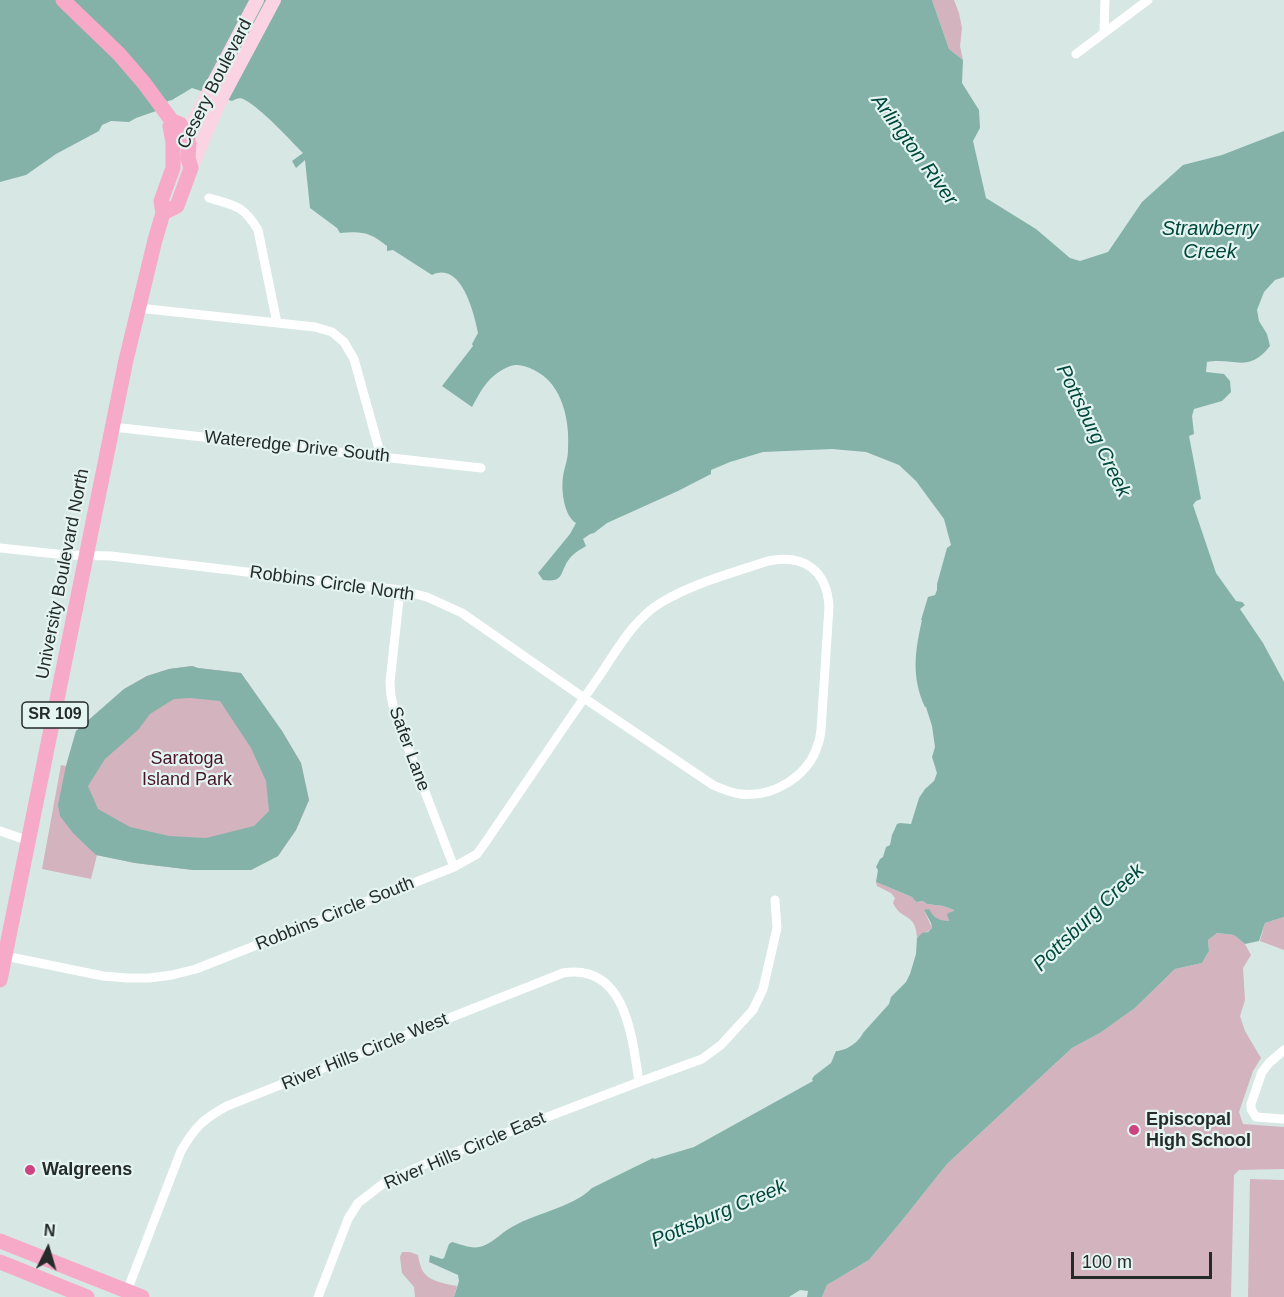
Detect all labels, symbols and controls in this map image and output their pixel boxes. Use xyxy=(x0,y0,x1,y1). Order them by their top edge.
street label: Cesery Boulevard xyxy=(173,15,257,153)
water label: Arlington River xyxy=(866,90,962,210)
water label: Strawberry Creek xyxy=(1162,217,1258,264)
water label: Pottsburg Creek xyxy=(1051,361,1135,501)
street label: Wateredge Drive South xyxy=(203,427,391,467)
street label: University Boulevard North xyxy=(32,467,94,681)
street label: Robbins Circle North xyxy=(248,562,416,606)
road number: SR 109 xyxy=(22,702,88,728)
street label: Safer Lane xyxy=(384,704,434,794)
park label: Saratoga Island Park xyxy=(142,748,232,790)
water label: Pottsburg Creek xyxy=(1029,859,1149,977)
street label: Robbins Circle South xyxy=(253,872,417,956)
street label: River Hills Circle West xyxy=(279,1009,451,1095)
street label: River Hills Circle East xyxy=(381,1107,549,1195)
place label: Episcopal High School xyxy=(1146,1109,1251,1152)
marker: Episcopal High School xyxy=(1127,1123,1141,1137)
place label: Walgreens xyxy=(42,1159,132,1181)
marker: Walgreens xyxy=(23,1163,37,1177)
water label: Pottsburg Creek xyxy=(648,1175,790,1253)
north arrow xyxy=(18,1219,78,1279)
text: N xyxy=(43,1222,56,1240)
scale bar xyxy=(1074,1240,1215,1278)
text: 100 m xyxy=(1082,1252,1132,1272)

